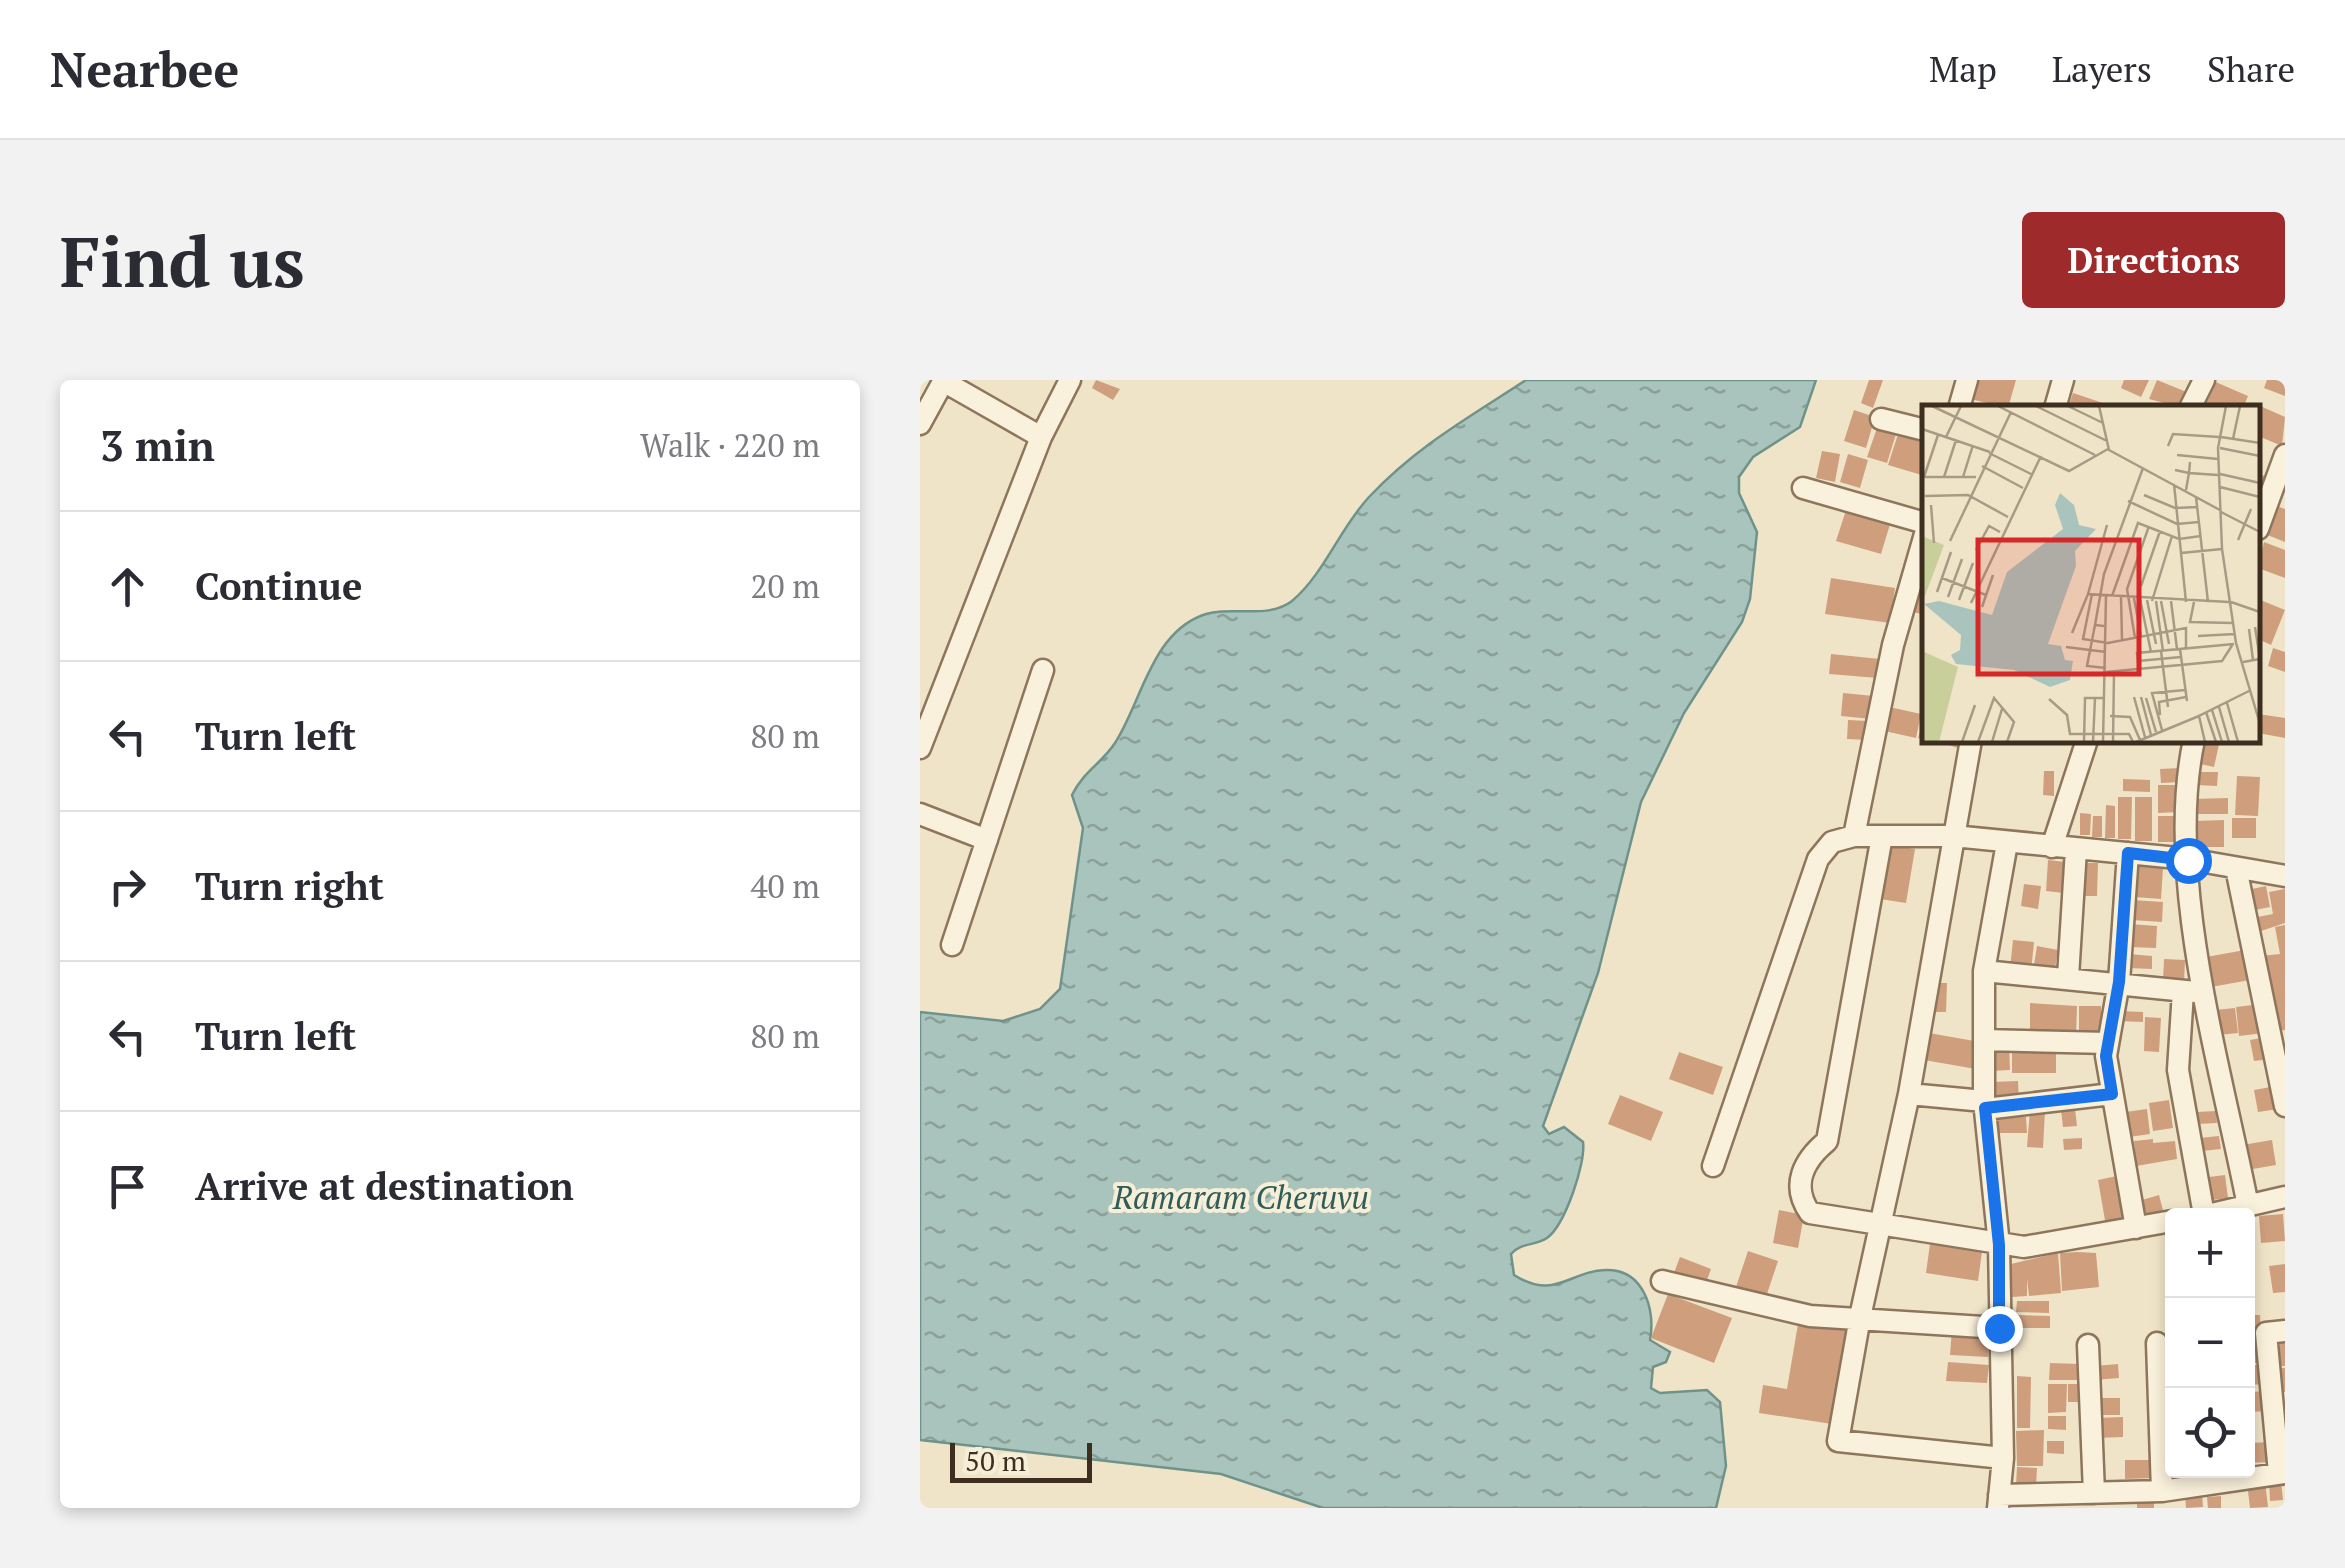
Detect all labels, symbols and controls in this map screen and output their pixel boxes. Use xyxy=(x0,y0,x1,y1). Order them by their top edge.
text: Nearbee xyxy=(50,37,239,101)
text: Map xyxy=(1929,46,1997,92)
text: Layers xyxy=(2052,46,2152,92)
text: Share xyxy=(2207,46,2295,92)
button: Directions xyxy=(2022,212,2285,308)
text: Find us xyxy=(60,214,305,307)
inset map xyxy=(1922,405,2260,742)
text: 3 min xyxy=(100,417,215,473)
text: Walk · 220 m xyxy=(640,424,820,466)
icon: ahead xyxy=(100,559,155,614)
text: Continue xyxy=(195,561,362,611)
text: 20 m xyxy=(750,565,820,607)
icon: left xyxy=(100,709,155,764)
text: Turn left xyxy=(195,711,356,761)
text: 80 m xyxy=(750,715,820,757)
route start xyxy=(2166,838,2212,884)
icon: right xyxy=(100,859,155,914)
text: Turn right xyxy=(195,861,384,911)
text: 40 m xyxy=(750,865,820,907)
icon: left xyxy=(100,1009,155,1064)
text: Turn left xyxy=(195,1011,356,1061)
text: 80 m xyxy=(750,1015,820,1057)
icon: arrive xyxy=(100,1159,155,1214)
text: Arrive at destination xyxy=(195,1161,574,1211)
water label: Ramaram Cheruvu xyxy=(1112,1176,1369,1218)
map controls xyxy=(2165,1208,2255,1478)
button: + xyxy=(2165,1208,2255,1298)
button: − xyxy=(2165,1298,2255,1388)
route end xyxy=(1977,1306,2023,1352)
button: locate xyxy=(2165,1388,2255,1478)
scale bar xyxy=(950,1438,1092,1482)
text: 50 m xyxy=(965,1442,1026,1479)

